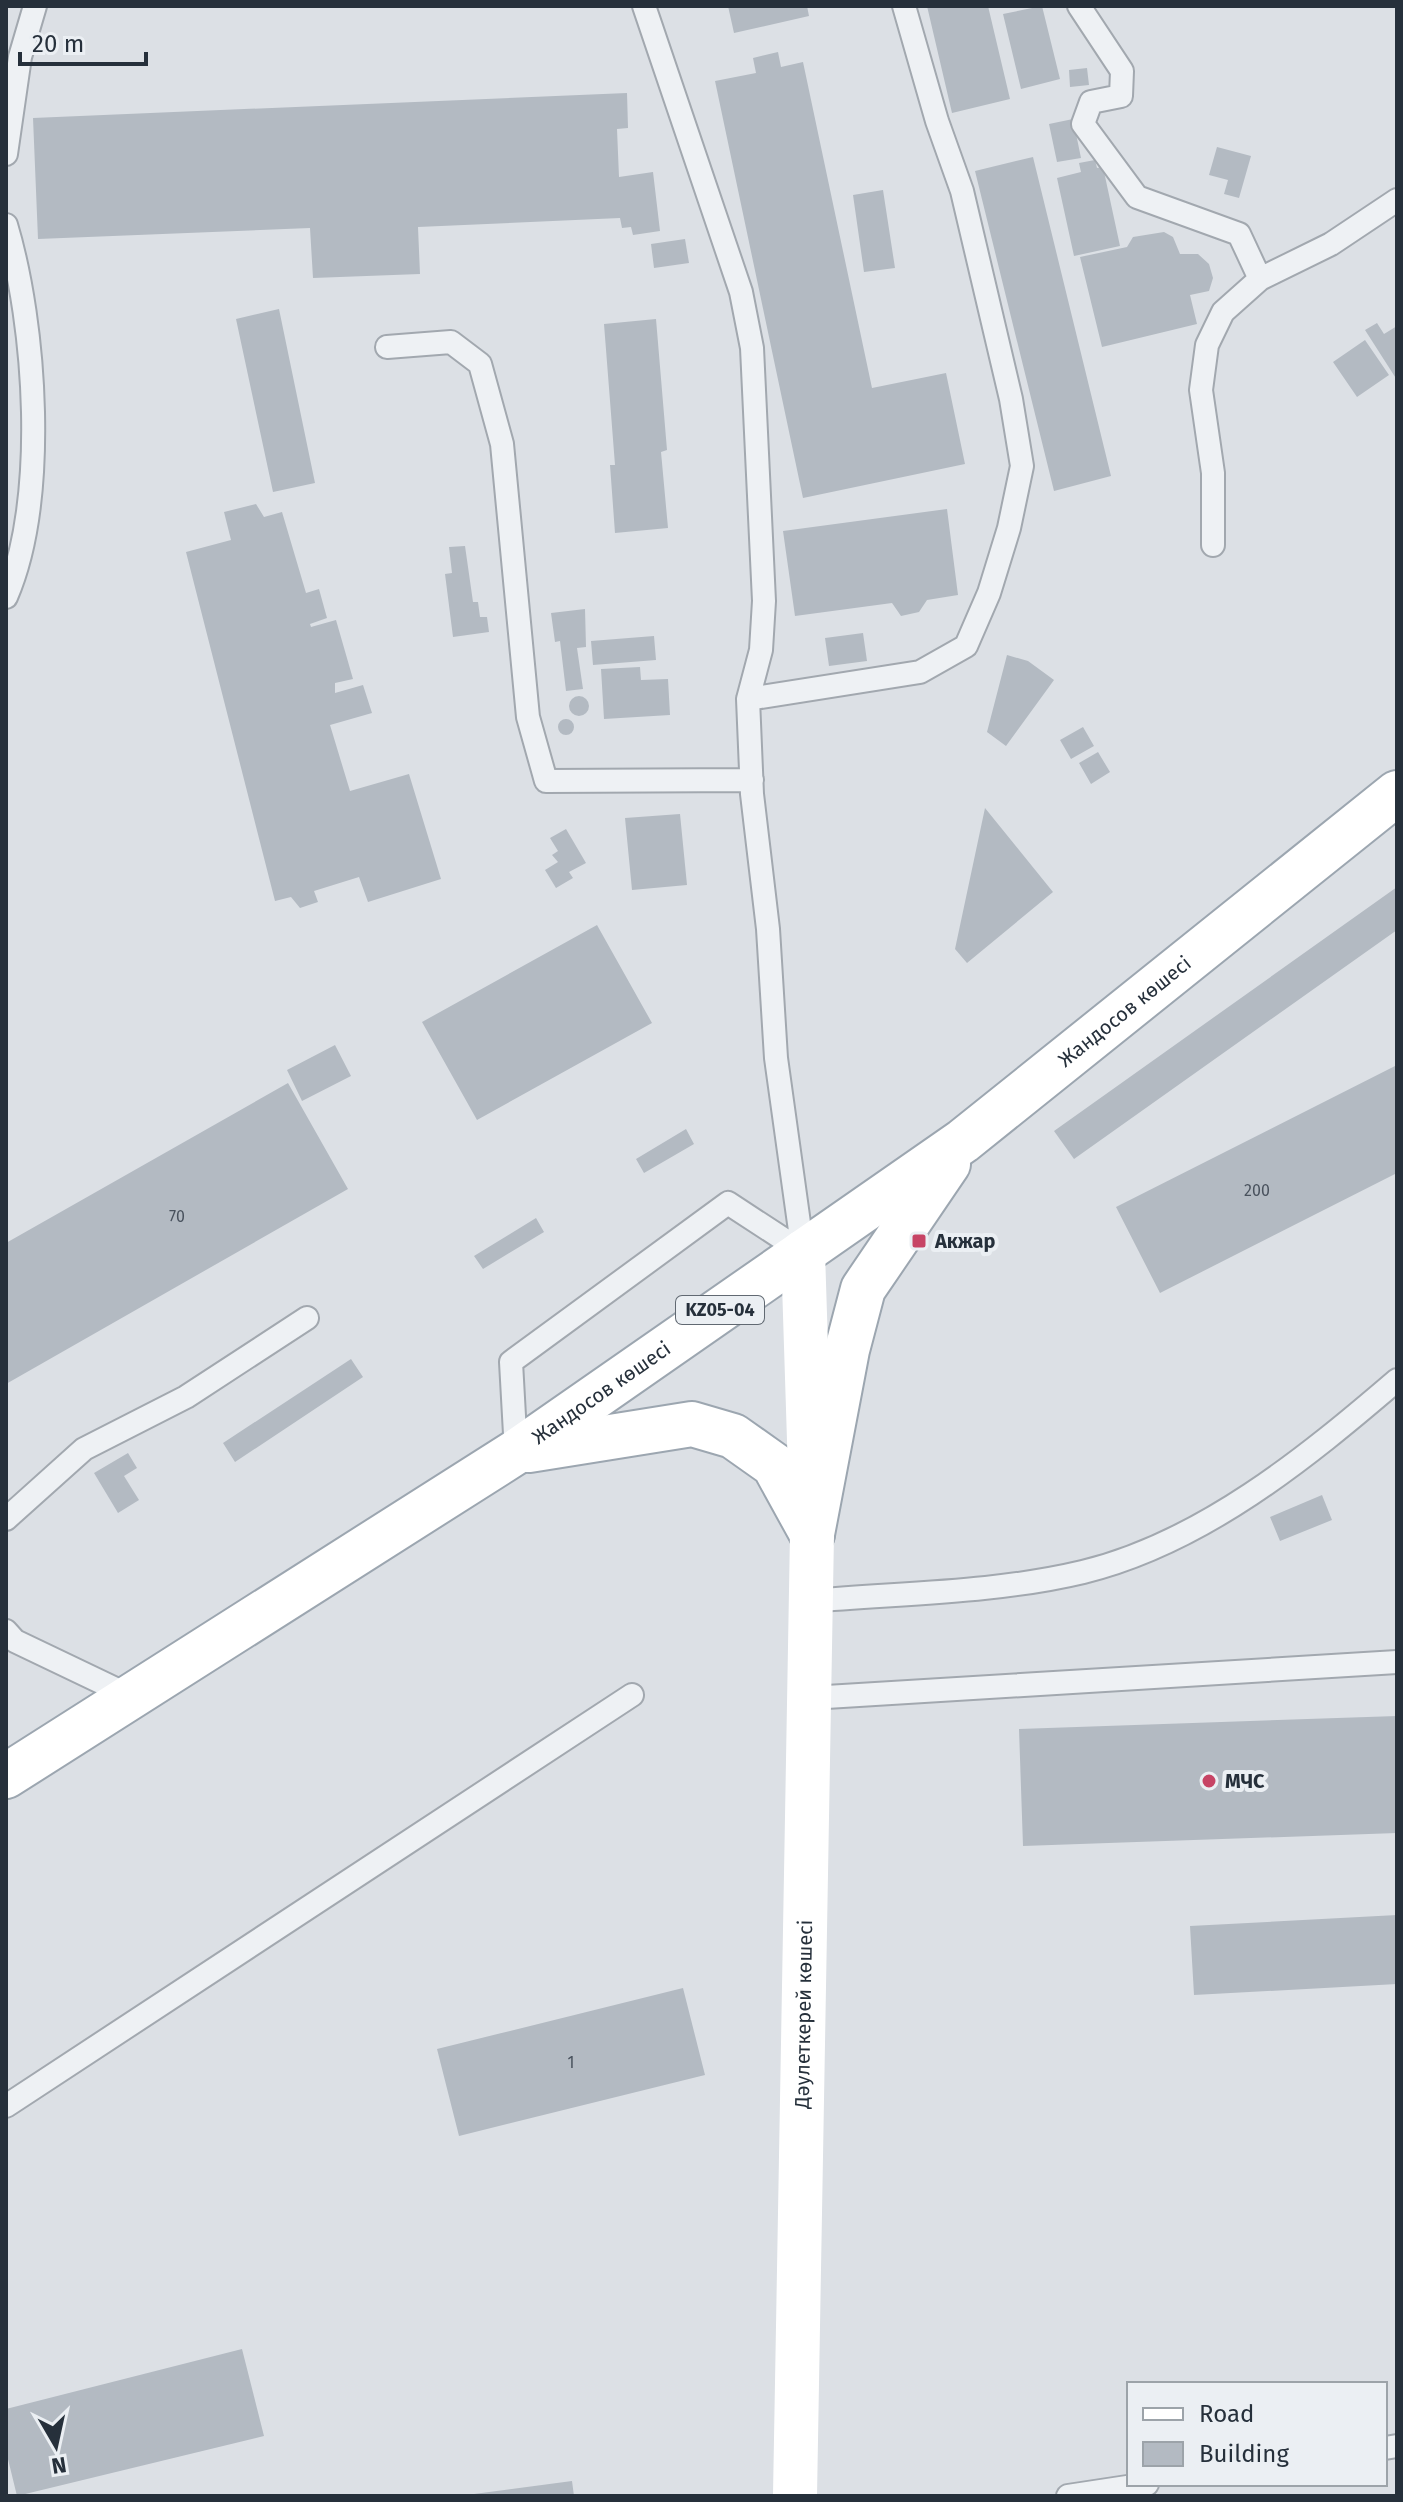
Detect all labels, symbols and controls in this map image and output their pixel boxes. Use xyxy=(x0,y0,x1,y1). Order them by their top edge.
scale bar xyxy=(20,16,146,66)
text: 20 m xyxy=(32,30,84,58)
street label: Жандосов көшесі xyxy=(1053,951,1196,1072)
house number: 200 xyxy=(1244,1181,1270,1200)
house number: 70 xyxy=(169,1207,185,1226)
place label: Акжар xyxy=(934,1229,996,1253)
marker: Акжар xyxy=(910,1232,928,1250)
road number: KZ05-04 xyxy=(676,1296,764,1324)
street label: Жандосов көшесі xyxy=(527,1336,675,1449)
place label: МЧС xyxy=(1225,1769,1265,1793)
marker: МЧС xyxy=(1200,1772,1218,1790)
street label: Дәулеткерей көшесі xyxy=(790,1919,817,2110)
house number: 1 xyxy=(568,2053,574,2072)
legend xyxy=(1127,2382,1387,2486)
text: Road xyxy=(1199,2400,1254,2428)
north arrow xyxy=(16,2406,96,2486)
text: Building xyxy=(1199,2440,1289,2468)
text: N xyxy=(50,2451,68,2480)

